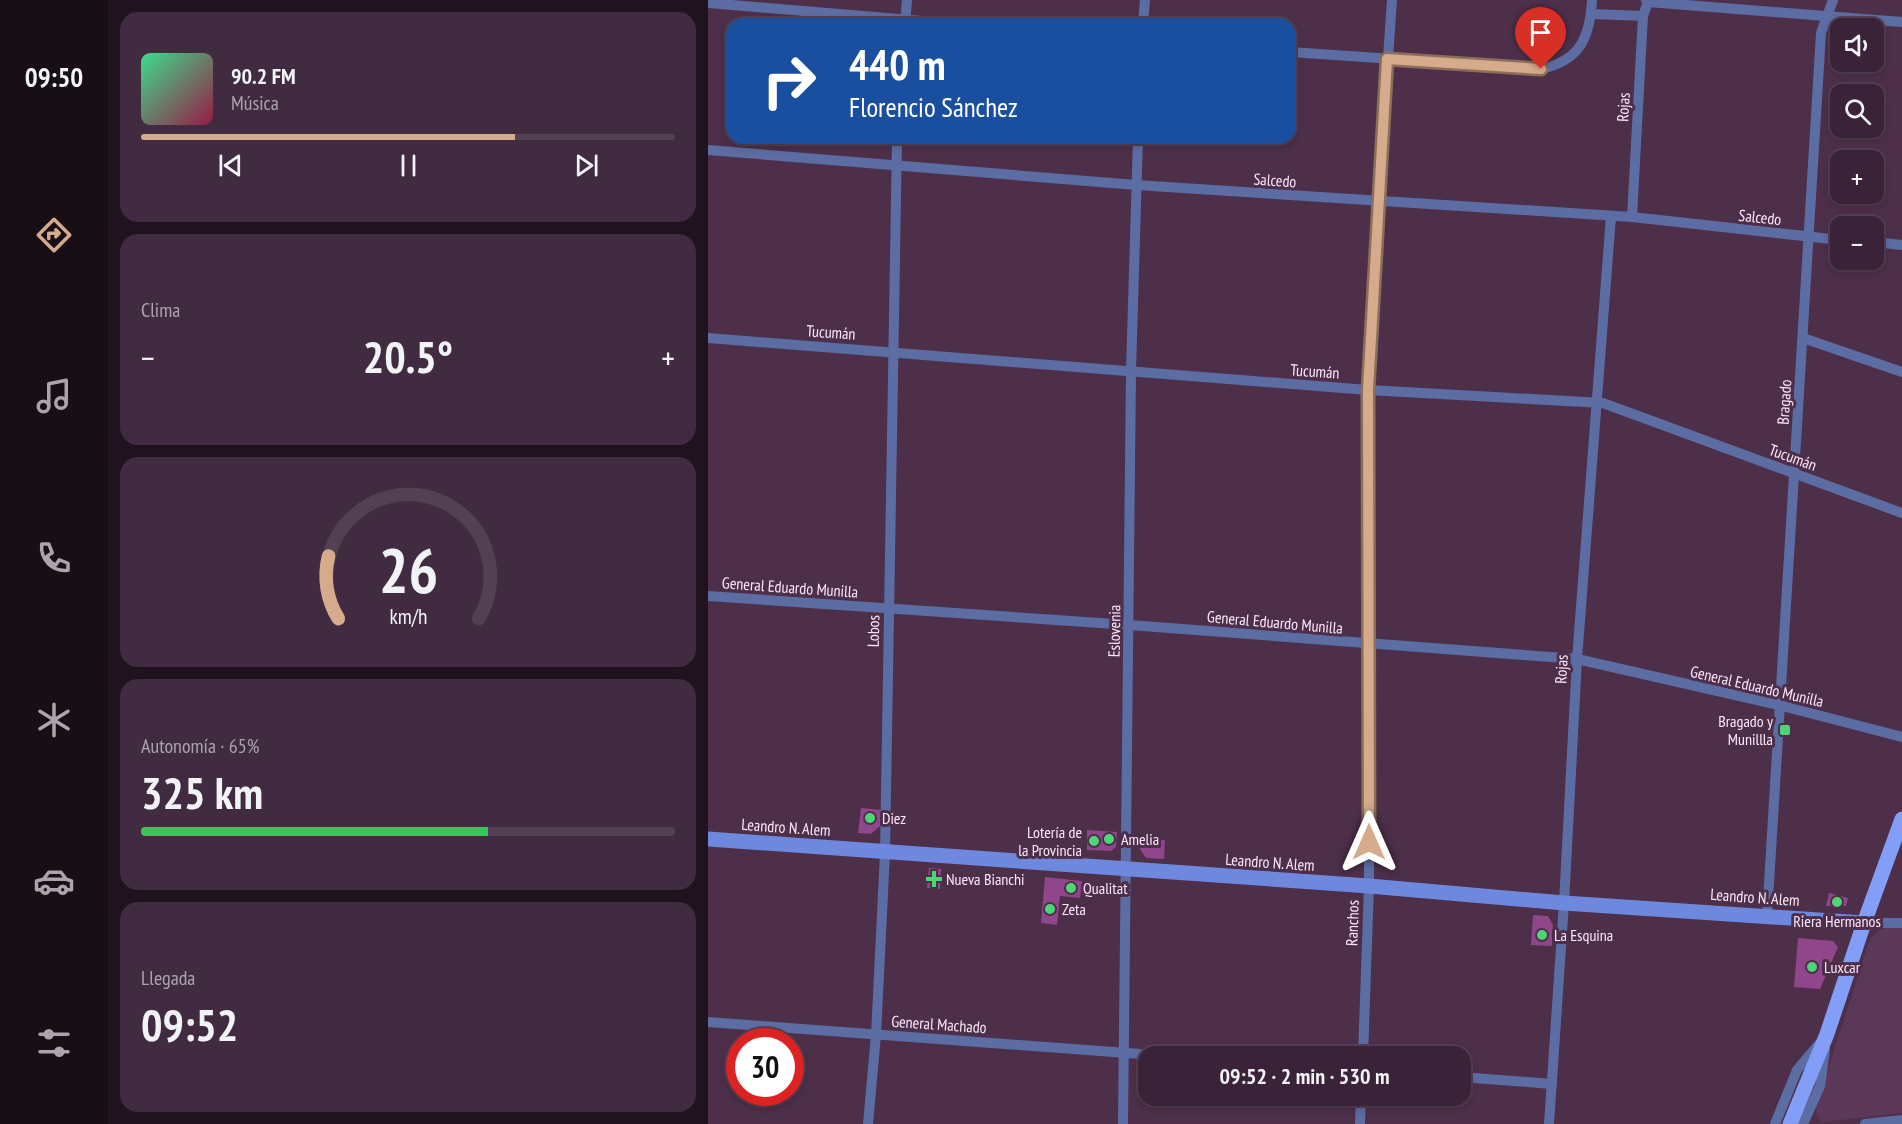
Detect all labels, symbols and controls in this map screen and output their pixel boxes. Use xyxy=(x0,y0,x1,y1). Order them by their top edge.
pin xyxy=(1515,7,1566,69)
icon: arrive xyxy=(1524,16,1557,49)
map controls xyxy=(1830,18,1884,270)
button: sound xyxy=(1830,18,1884,72)
text: 440 m xyxy=(849,37,946,92)
icon: right xyxy=(750,42,828,120)
text: 09:50 xyxy=(25,60,83,94)
text: 90.2 FM xyxy=(231,62,296,90)
button: search xyxy=(1830,84,1884,138)
text: Música xyxy=(231,90,279,116)
text: Florencio Sánchez xyxy=(849,90,1018,124)
street label: Rojas xyxy=(1612,92,1634,122)
icon: previous xyxy=(214,149,247,182)
icon: pause xyxy=(392,149,425,182)
icon: next xyxy=(570,149,603,182)
button: + xyxy=(1830,150,1884,204)
street label: Salcedo xyxy=(1253,169,1297,191)
street label: Salcedo xyxy=(1738,205,1782,229)
icon: directions xyxy=(33,214,75,256)
button: − xyxy=(1830,216,1884,270)
text: Clima xyxy=(141,297,180,323)
street label: Tucumán xyxy=(806,320,856,344)
text: 20.5° xyxy=(363,327,453,385)
text: − xyxy=(141,336,155,379)
text: + xyxy=(661,336,675,379)
street label: Tucumán xyxy=(1290,359,1340,383)
icon: music xyxy=(33,375,75,417)
street label: Bragado xyxy=(1772,379,1796,425)
street label: Tucumán xyxy=(1766,439,1820,475)
text: 26 xyxy=(378,529,438,610)
icon: phone xyxy=(33,537,75,579)
street label: General Eduardo Munilla xyxy=(721,572,859,602)
text: km/h xyxy=(389,602,427,630)
street label: Eslovenia xyxy=(1104,605,1124,657)
street label: General Eduardo Munilla xyxy=(1206,606,1344,638)
street label: Lobos xyxy=(863,615,883,647)
street label: Rojas xyxy=(1550,654,1572,684)
street label: General Eduardo Munilla xyxy=(1688,661,1826,711)
icon: climate xyxy=(33,699,75,741)
place label: Bragado y Munillla xyxy=(1718,711,1773,749)
marker: Bragado y Munillla xyxy=(1778,723,1792,737)
text: Autonomía · 65% xyxy=(141,733,259,759)
text: 325 km xyxy=(141,763,263,821)
place label: Diez xyxy=(882,808,906,828)
position arrow xyxy=(1337,810,1401,874)
marker: Diez xyxy=(863,811,877,825)
street label: Leandro N. Alem xyxy=(741,814,831,840)
place label: Lotería de la Provincia xyxy=(1018,822,1082,860)
place label: Amelia xyxy=(1121,829,1159,849)
marker: Amelia xyxy=(1102,832,1116,846)
marker: Lotería de la Provincia xyxy=(1087,834,1101,848)
street label: Leandro N. Alem xyxy=(1225,849,1315,875)
icon: car xyxy=(33,860,75,902)
place label: Nueva Bianchi xyxy=(946,869,1025,889)
marker: Nueva Bianchi xyxy=(927,872,941,886)
place label: Qualitat xyxy=(1083,878,1128,898)
marker: Qualitat xyxy=(1064,881,1078,895)
street label: Leandro N. Alem xyxy=(1710,884,1800,910)
marker: Riera Hermanos xyxy=(1830,895,1844,909)
place label: Zeta xyxy=(1062,899,1086,919)
street label: Ranchos xyxy=(1341,900,1363,946)
marker: Zeta xyxy=(1043,902,1057,916)
place label: Riera Hermanos xyxy=(1793,911,1881,931)
place label: La Esquina xyxy=(1554,925,1613,945)
marker: La Esquina xyxy=(1535,928,1549,942)
place label: Luxcar xyxy=(1824,957,1861,977)
marker: Luxcar xyxy=(1805,960,1819,974)
text: Llegada xyxy=(141,965,195,991)
text: 09:52 xyxy=(141,995,238,1053)
street label: General Machado xyxy=(891,1011,987,1037)
icon: filters xyxy=(33,1022,75,1064)
speed limit sign: 30 xyxy=(726,1028,804,1106)
text: 09:52 · 2 min · 530 m xyxy=(1219,1062,1390,1090)

